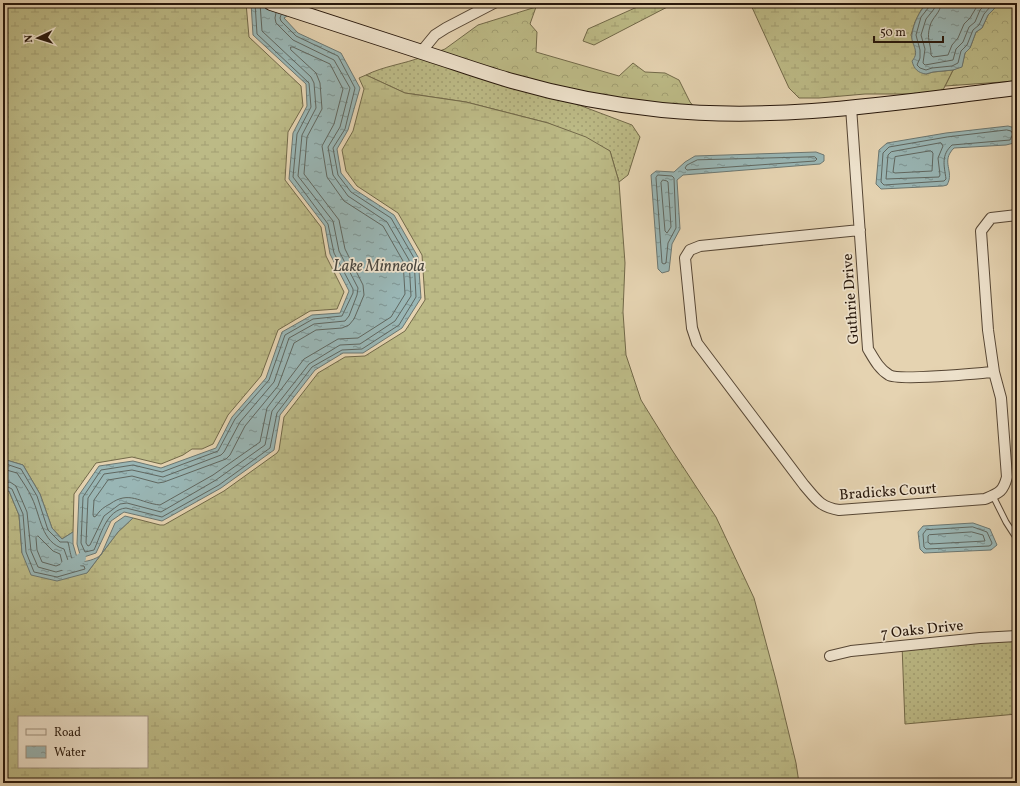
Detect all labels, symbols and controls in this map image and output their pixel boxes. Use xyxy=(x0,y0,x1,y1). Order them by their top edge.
north arrow xyxy=(18,18,58,58)
scale bar xyxy=(874,18,943,44)
text: 50 m xyxy=(880,25,906,41)
text: N xyxy=(22,34,37,43)
street label: Guthrie Drive xyxy=(838,253,865,345)
water label: Lake Minneola xyxy=(333,256,425,278)
street label: Bradicks Court xyxy=(839,479,938,506)
street label: 7 Oaks Drive xyxy=(880,616,964,645)
legend xyxy=(18,716,148,768)
text: Road xyxy=(54,725,81,741)
text: Water xyxy=(54,745,86,761)

